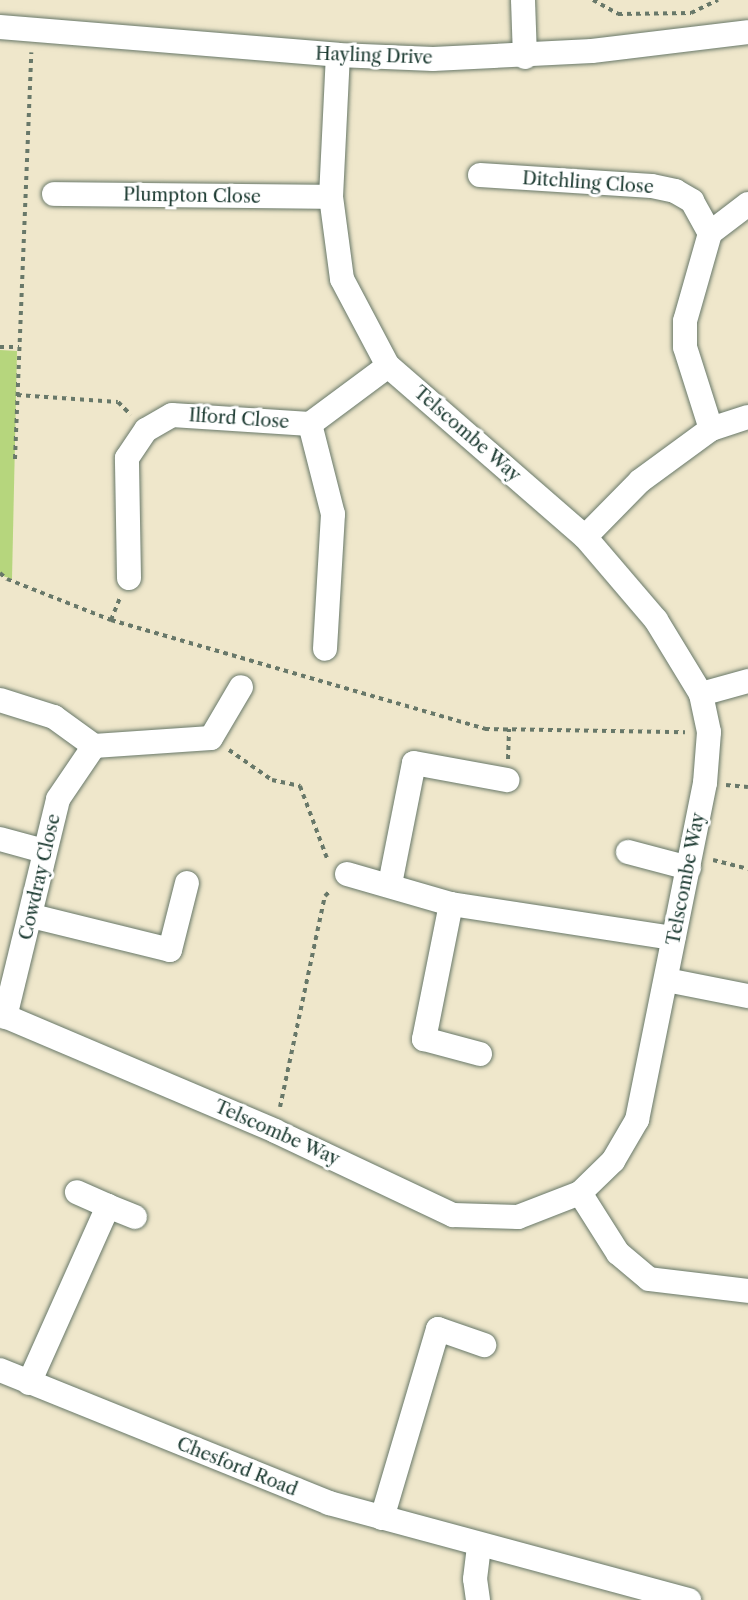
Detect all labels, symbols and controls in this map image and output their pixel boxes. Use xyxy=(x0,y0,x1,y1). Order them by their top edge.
street label: Hayling Drive xyxy=(315,43,433,69)
street label: Ditchling Close xyxy=(522,168,654,198)
street label: Plumpton Close xyxy=(123,184,261,208)
street label: Telscombe Way xyxy=(409,382,525,486)
street label: Ilford Close xyxy=(188,405,290,433)
street label: Telscombe Way xyxy=(663,811,709,947)
street label: Cowdray Close xyxy=(15,812,65,942)
street label: Telscombe Way xyxy=(211,1096,343,1170)
street label: Chesford Road xyxy=(174,1433,300,1501)

